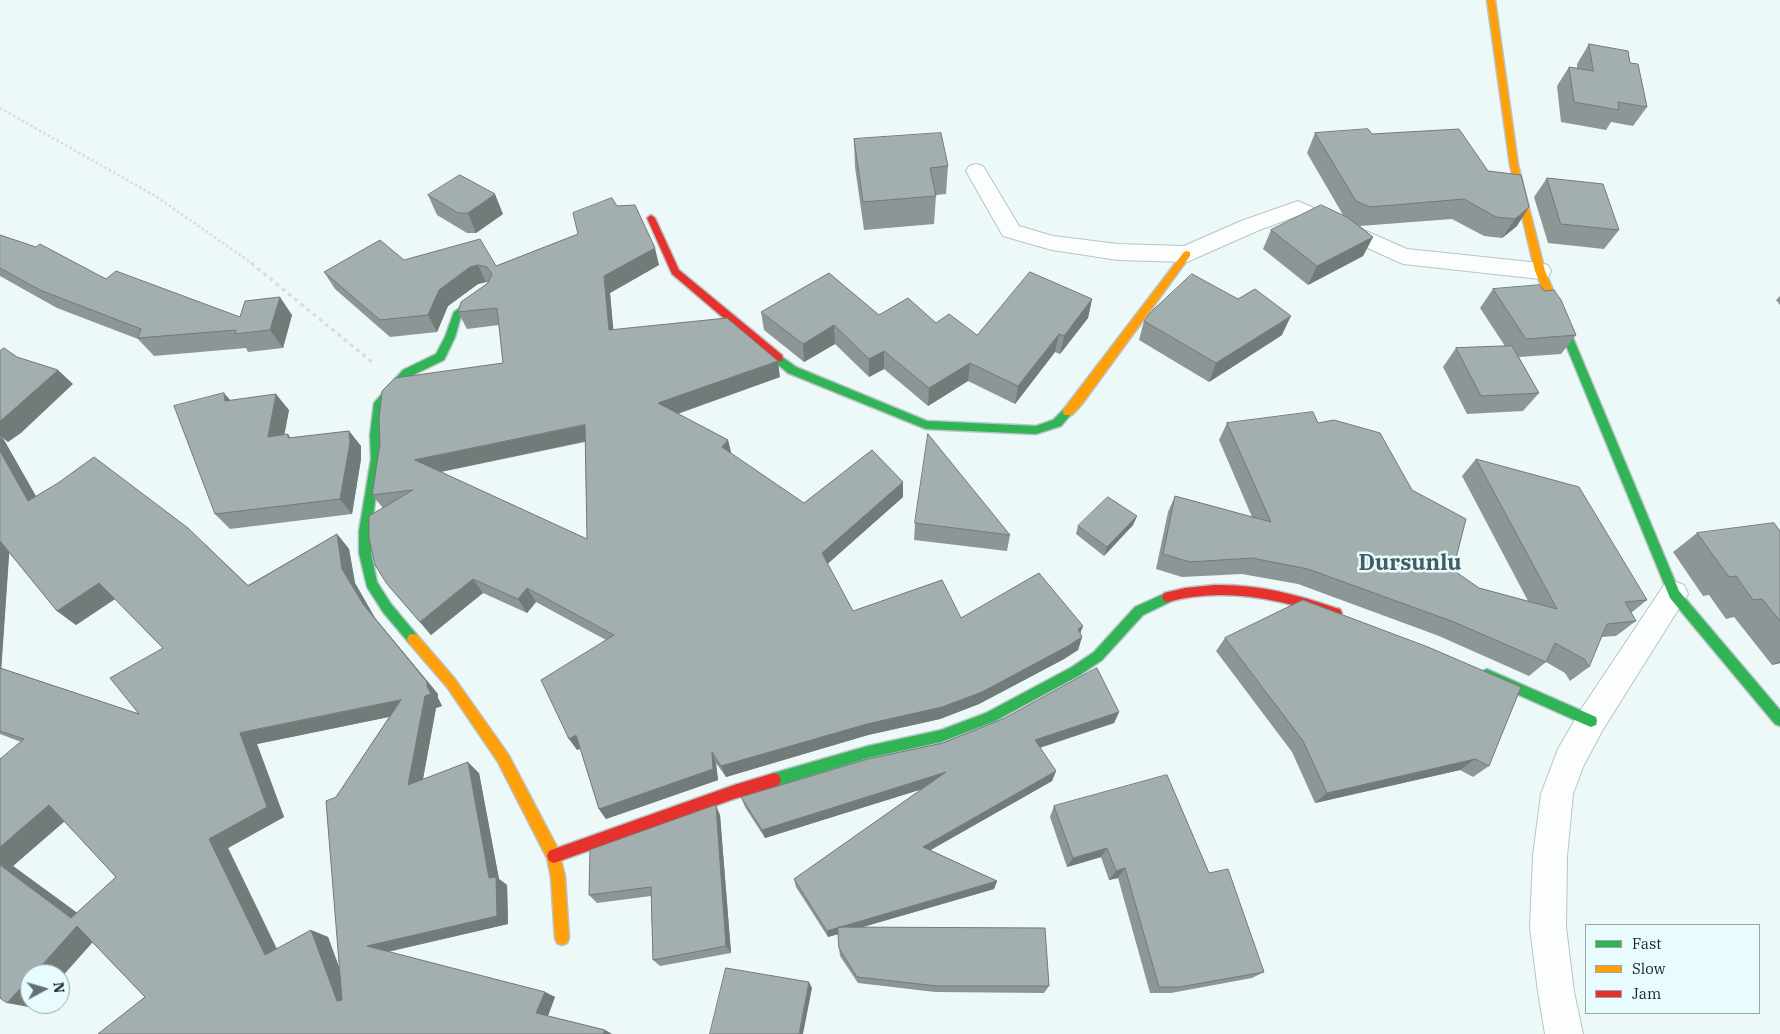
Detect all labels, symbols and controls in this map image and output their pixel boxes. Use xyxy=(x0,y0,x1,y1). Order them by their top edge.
district label: Dursunlu xyxy=(1358,551,1462,577)
legend xyxy=(1585,924,1760,1014)
text: Fast xyxy=(1632,934,1662,953)
text: Slow xyxy=(1632,959,1665,978)
north arrow xyxy=(20,964,70,1014)
text: N xyxy=(49,981,68,994)
text: Jam xyxy=(1632,984,1661,1003)

